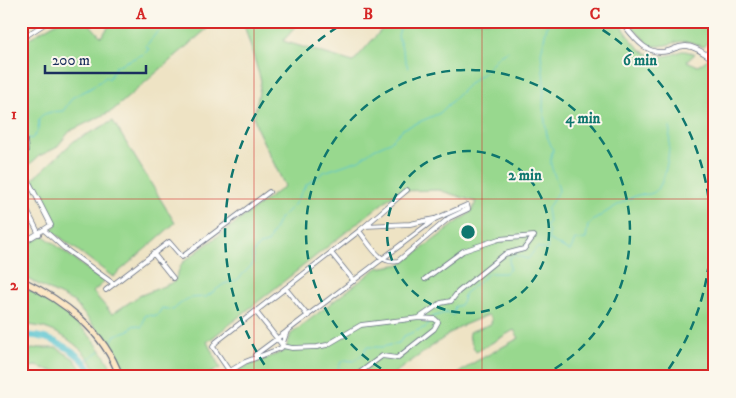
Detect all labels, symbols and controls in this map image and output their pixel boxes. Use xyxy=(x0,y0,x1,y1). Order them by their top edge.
text: A xyxy=(135,4,147,24)
text: B xyxy=(363,4,373,24)
text: C xyxy=(590,4,600,24)
scale bar xyxy=(45,42,146,74)
text: 200 m xyxy=(52,51,90,70)
text: 6 min xyxy=(623,51,657,70)
text: 1 xyxy=(11,104,17,124)
text: 4 min xyxy=(565,109,601,128)
text: 2 min xyxy=(508,166,542,185)
centre of rings xyxy=(459,223,477,241)
text: 2 xyxy=(10,275,19,295)

